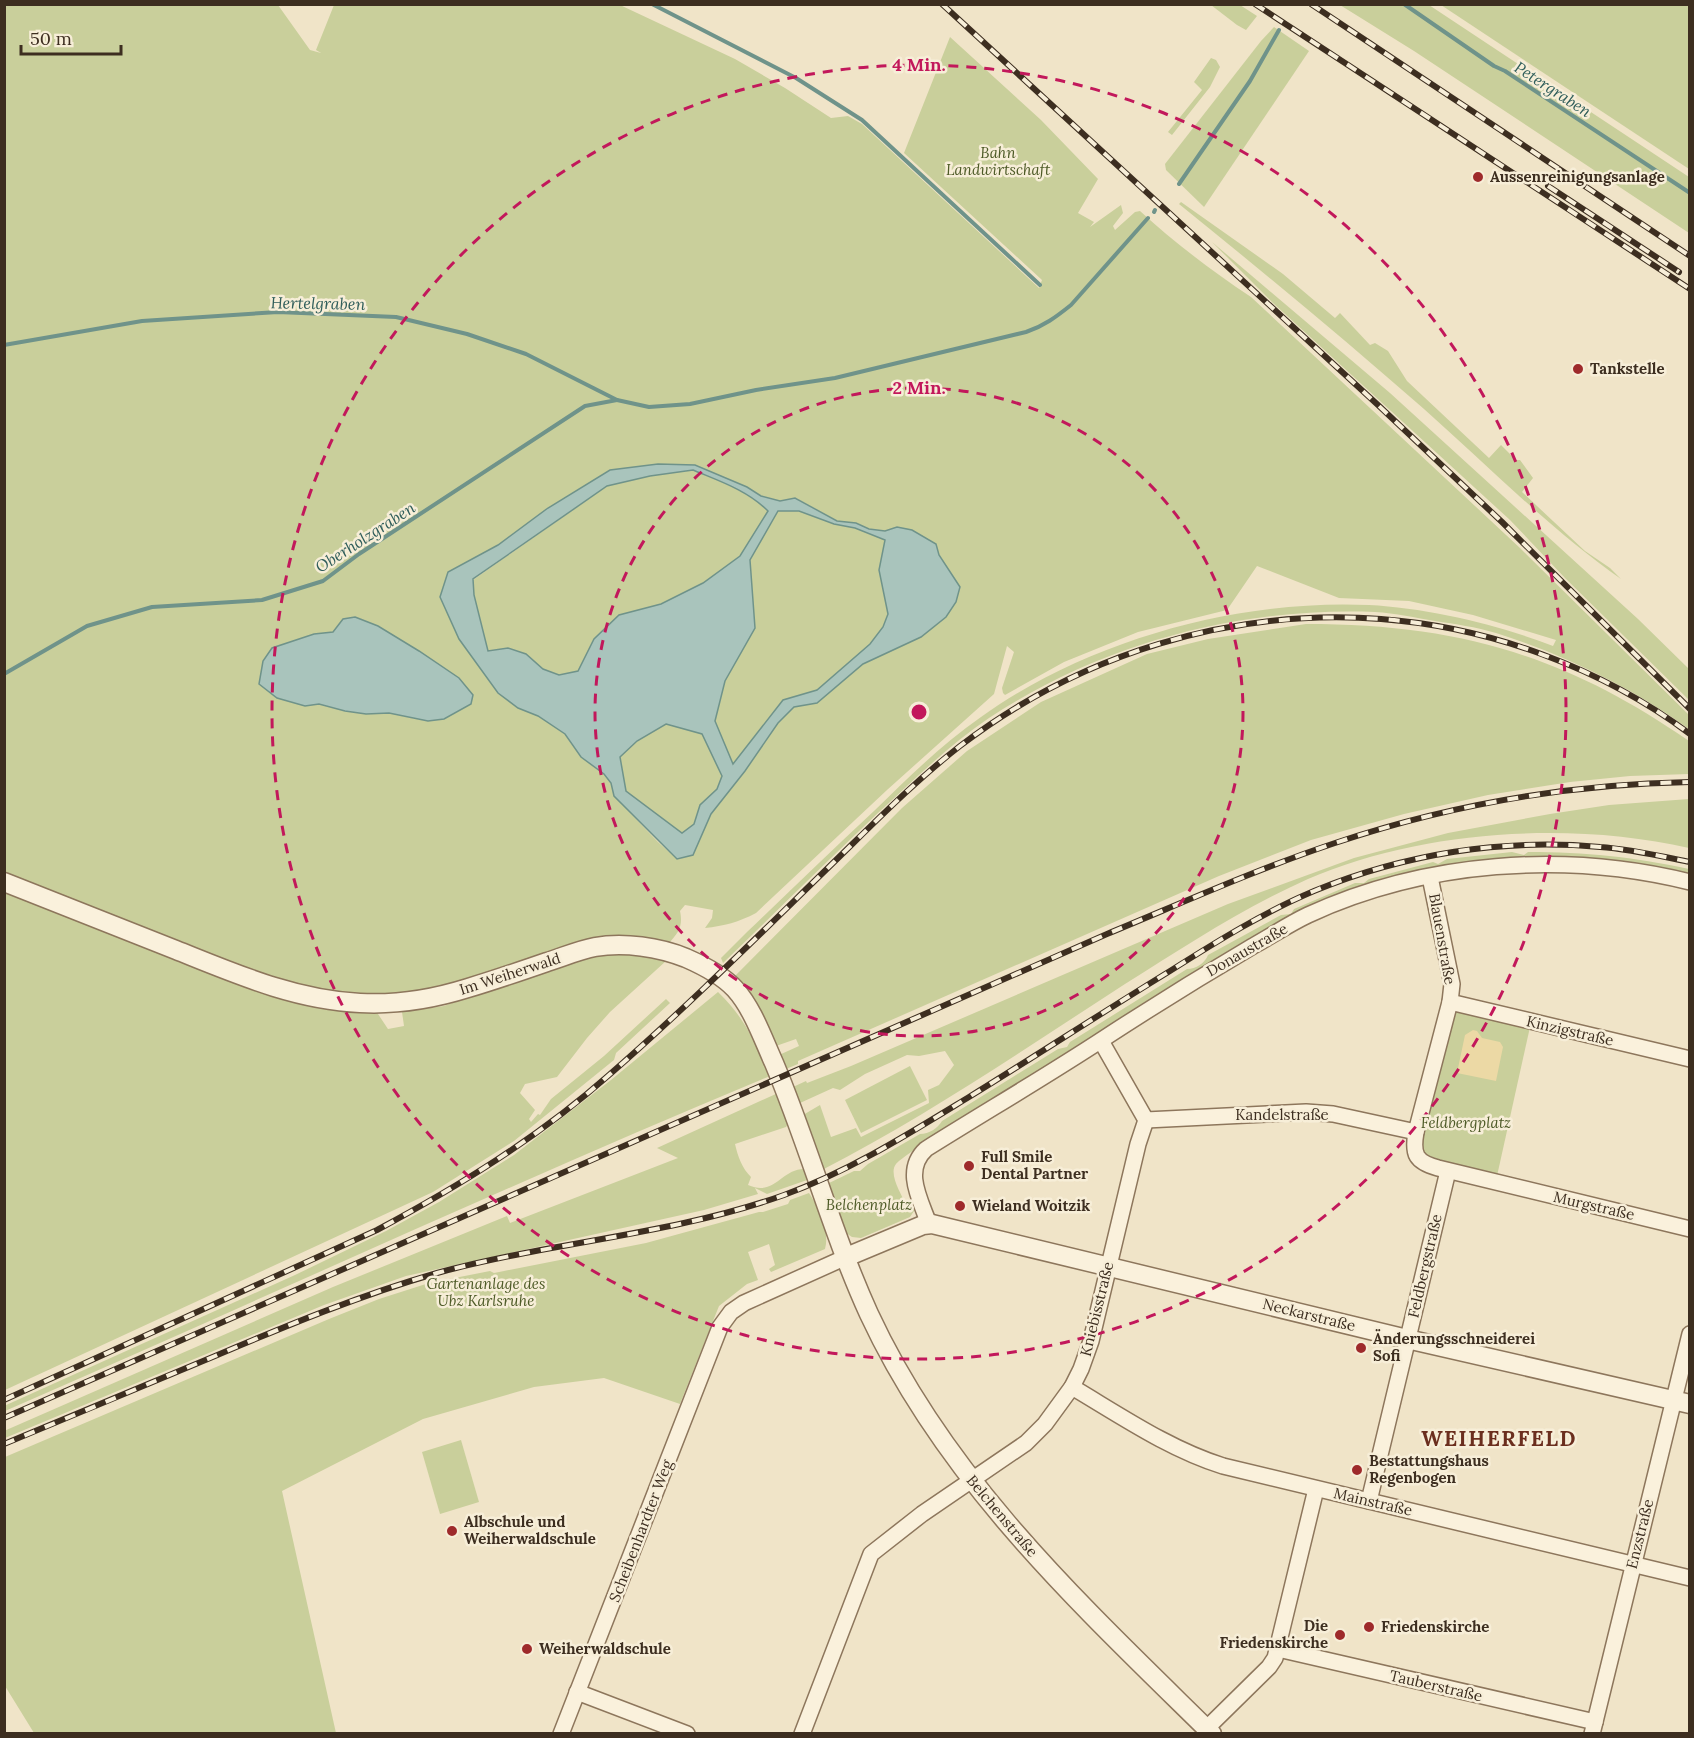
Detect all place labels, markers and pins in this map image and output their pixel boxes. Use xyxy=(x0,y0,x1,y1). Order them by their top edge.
place label: Aussenreinigungsanlage xyxy=(1490,167,1665,186)
marker: Aussenreinigungsanlage xyxy=(1471,170,1485,184)
place label: Tankstelle xyxy=(1590,359,1665,378)
marker: Tankstelle xyxy=(1571,362,1585,376)
centre of rings xyxy=(909,702,929,722)
place label: Full Smile Dental Partner xyxy=(981,1147,1089,1183)
marker: Full Smile Dental Partner xyxy=(962,1159,976,1173)
place label: Wieland Woitzik xyxy=(972,1196,1090,1215)
marker: Wieland Woitzik xyxy=(953,1199,967,1213)
place label: Änderungsschneiderei Sofi xyxy=(1373,1329,1535,1365)
marker: Änderungsschneiderei Sofi xyxy=(1354,1341,1368,1355)
place label: Bestattungshaus Regenbogen xyxy=(1369,1451,1489,1487)
marker: Bestattungshaus Regenbogen xyxy=(1350,1463,1364,1477)
place label: Albschule und Weiherwaldschule xyxy=(464,1512,596,1548)
marker: Albschule und Weiherwaldschule xyxy=(445,1524,459,1538)
place label: Die Friedenskirche xyxy=(1220,1616,1328,1652)
place label: Friedenskirche xyxy=(1381,1617,1489,1636)
marker: Friedenskirche xyxy=(1362,1620,1376,1634)
marker: Die Friedenskirche xyxy=(1333,1628,1347,1642)
place label: Weiherwaldschule xyxy=(539,1639,671,1658)
marker: Weiherwaldschule xyxy=(520,1642,534,1656)

